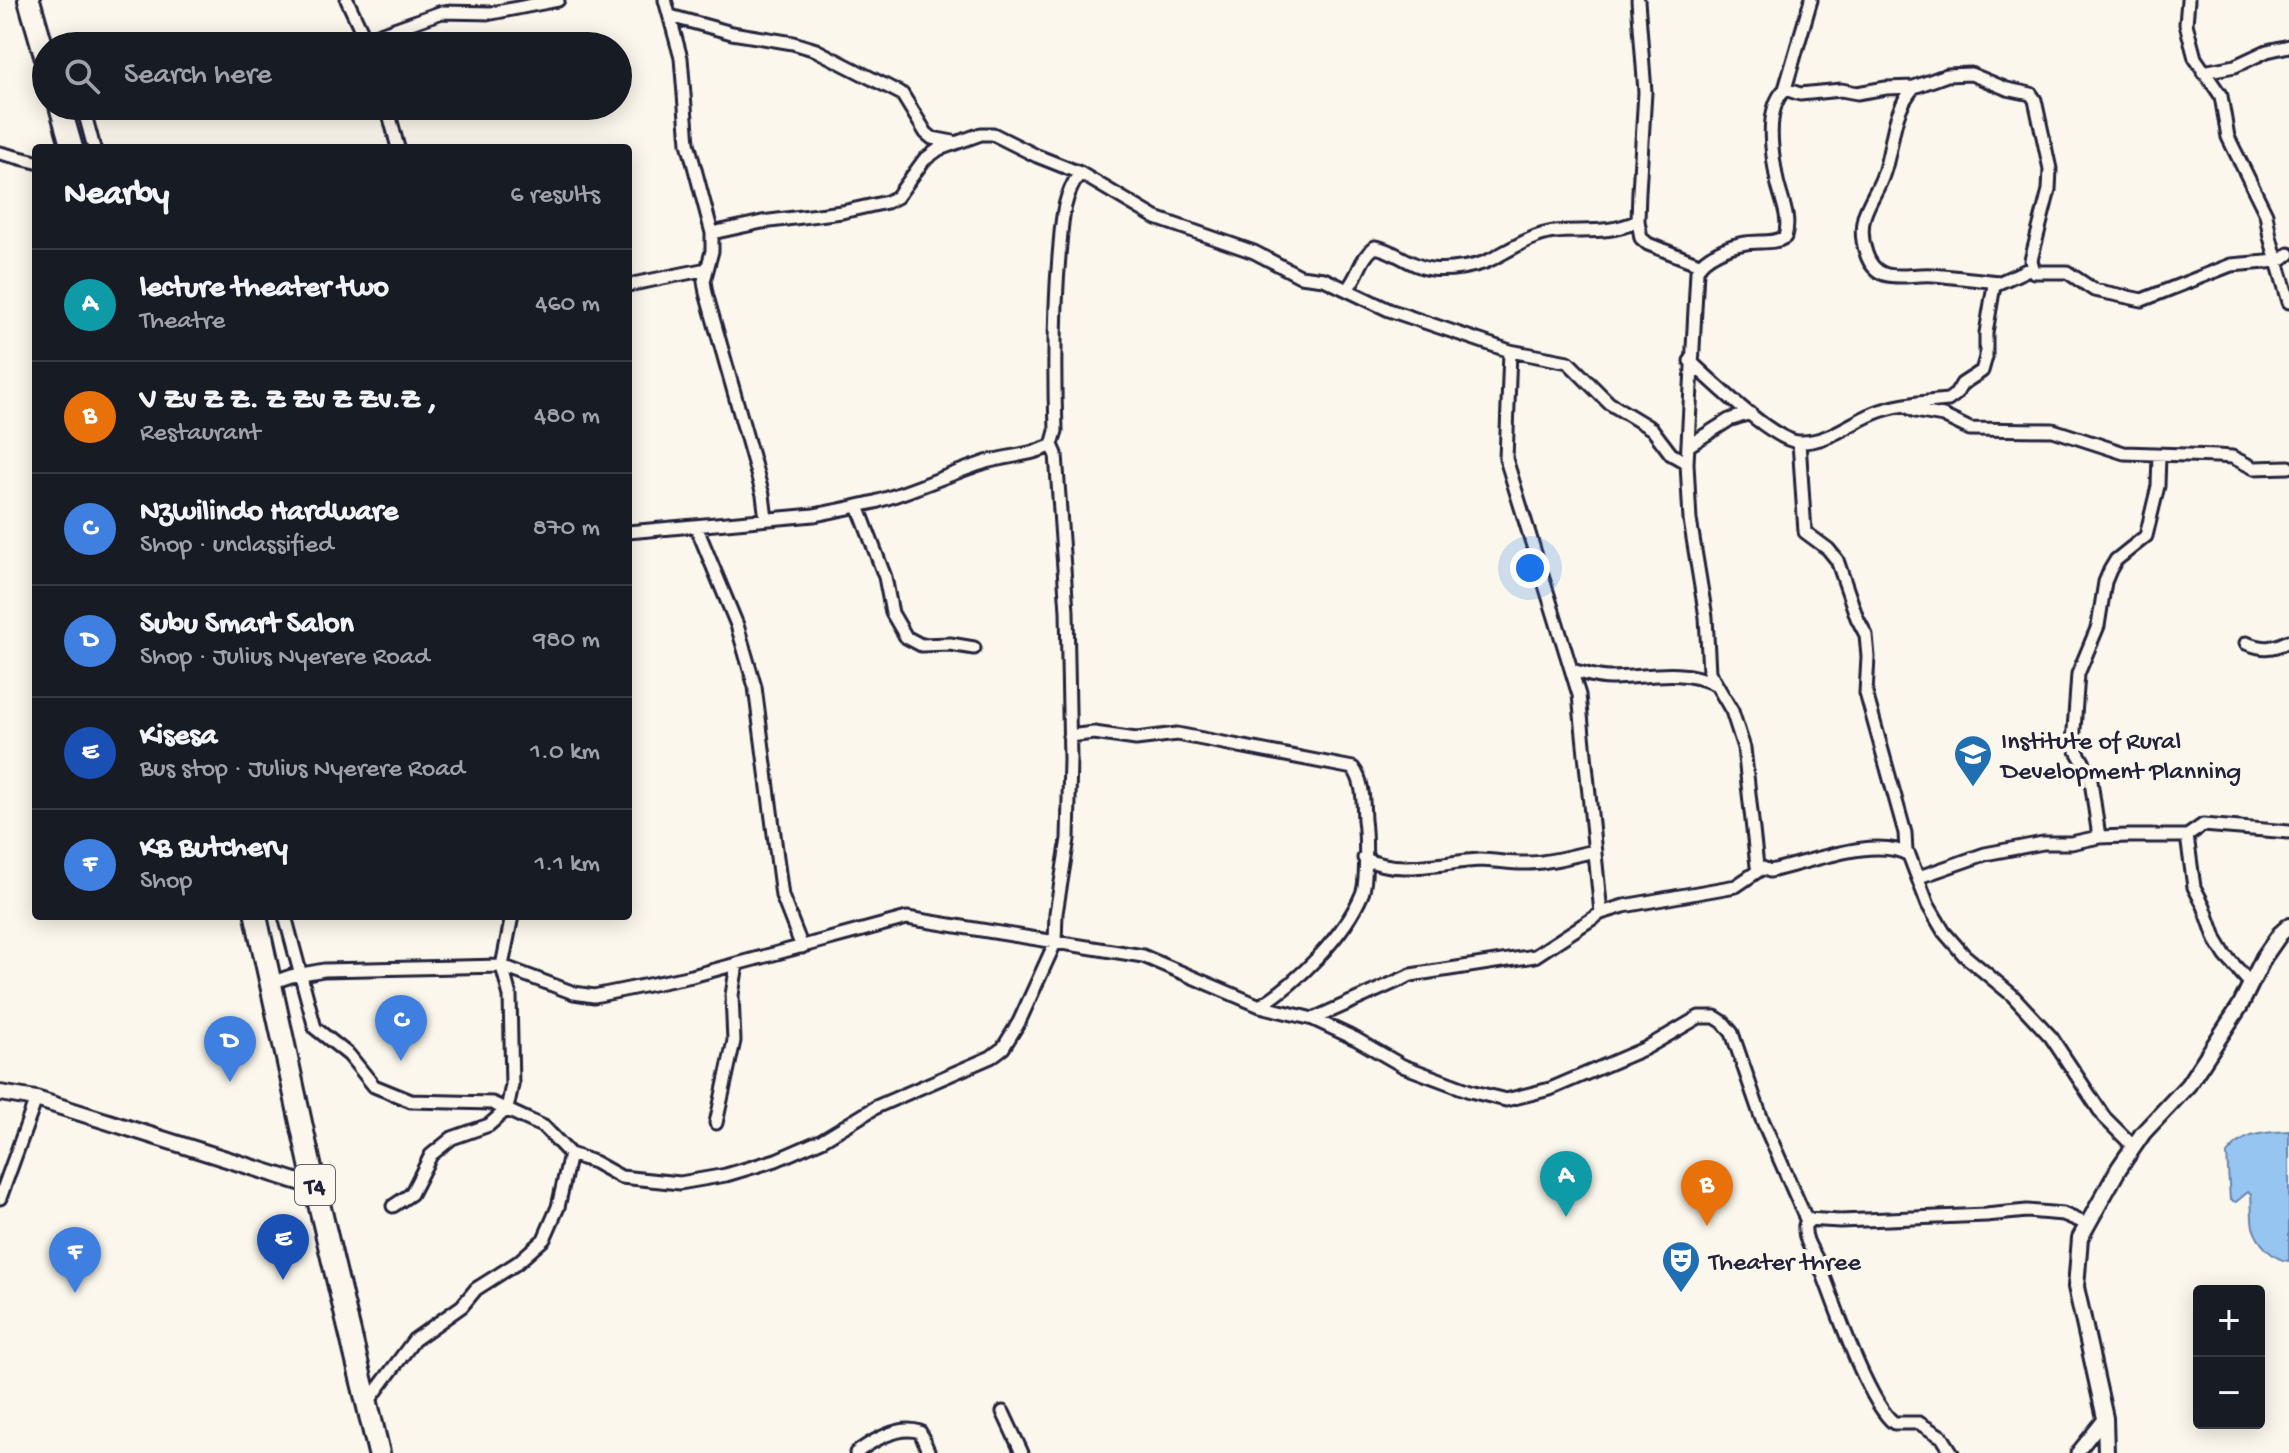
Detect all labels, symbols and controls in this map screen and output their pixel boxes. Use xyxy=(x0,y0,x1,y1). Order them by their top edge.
search box xyxy=(32,32,632,120)
icon: search xyxy=(60,54,104,98)
text: Search here xyxy=(124,59,272,94)
text: Nearby xyxy=(64,176,169,216)
text: 6 results xyxy=(510,181,600,212)
text: lecture theater two xyxy=(140,272,389,307)
text: A xyxy=(82,290,98,321)
text: 460 m xyxy=(535,290,600,321)
text: Theatre xyxy=(140,307,225,338)
text: V Zv Z Z. Z Zv Z Zv.Z , xyxy=(140,384,437,419)
text: B xyxy=(83,402,97,433)
text: 480 m xyxy=(534,402,600,433)
text: Restaurant xyxy=(140,419,260,450)
text: Nzwilindo Hardware xyxy=(140,496,398,531)
text: C xyxy=(83,514,97,545)
text: 870 m xyxy=(533,514,600,545)
text: Shop · unclassified xyxy=(140,531,333,562)
your location xyxy=(1510,548,1550,588)
text: Subu Smart Salon xyxy=(140,608,354,643)
text: D xyxy=(82,626,98,657)
text: 980 m xyxy=(533,626,600,657)
text: Shop · Julius Nyerere Road xyxy=(140,643,429,674)
text: Kisesa xyxy=(140,720,217,755)
place label: Institute of Rural Development Planning xyxy=(1999,728,2241,789)
school or university icon: Institute of Rural Development Planning xyxy=(1952,733,1994,788)
text: E xyxy=(82,738,98,769)
text: 1.0 km xyxy=(530,738,600,769)
text: Bus stop · Julius Nyerere Road xyxy=(140,755,465,786)
text: KB Butchery xyxy=(140,832,288,867)
text: F xyxy=(83,850,97,881)
text: 1.1 km xyxy=(535,850,600,881)
text: Shop xyxy=(140,867,192,898)
pin: C xyxy=(375,995,427,1061)
pin: D xyxy=(204,1016,256,1082)
pin: A xyxy=(1540,1151,1592,1217)
pin: B xyxy=(1681,1160,1733,1226)
road number: T4 xyxy=(295,1165,335,1205)
pin: E xyxy=(257,1214,309,1280)
pin: F xyxy=(49,1227,101,1293)
theatre icon: Theater three xyxy=(1660,1239,1702,1294)
place label: Theater three xyxy=(1707,1249,1861,1280)
map controls xyxy=(2193,1285,2265,1429)
button: + xyxy=(2193,1285,2265,1357)
button: − xyxy=(2193,1357,2265,1429)

